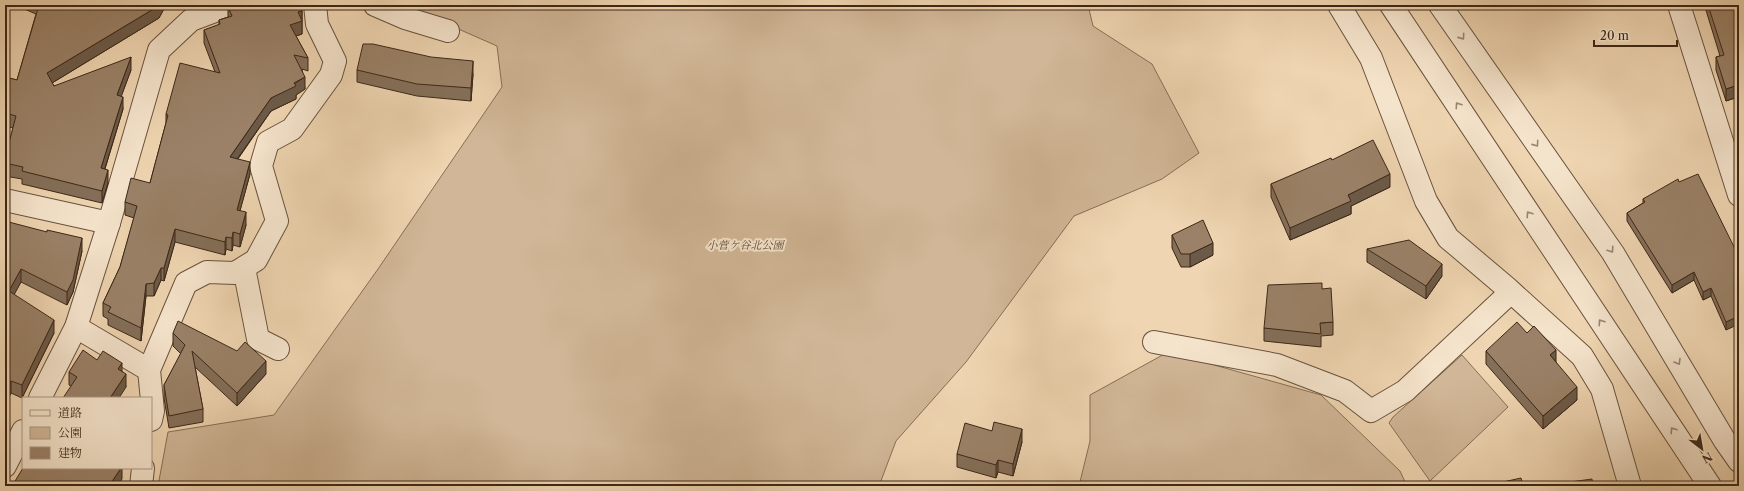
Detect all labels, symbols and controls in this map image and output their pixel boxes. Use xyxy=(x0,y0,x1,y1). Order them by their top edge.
scale bar xyxy=(1594,22,1677,48)
text: 20 m xyxy=(1600,28,1629,43)
one-way arrow xyxy=(1457,33,1465,40)
one-way arrow xyxy=(1455,102,1463,109)
one-way arrow xyxy=(1531,139,1538,146)
one-way arrow xyxy=(1527,211,1534,218)
park label: 小菅ケ谷北公園 xyxy=(707,238,785,252)
one-way arrow xyxy=(1606,246,1614,253)
one-way arrow xyxy=(1598,319,1606,326)
one-way arrow xyxy=(1673,358,1680,365)
legend xyxy=(22,397,152,469)
text: 道路 xyxy=(58,405,82,420)
text: 公園 xyxy=(58,425,82,440)
one-way arrow xyxy=(1671,428,1678,435)
north arrow xyxy=(1682,429,1722,469)
text: 建物 xyxy=(58,445,82,460)
text: N xyxy=(1699,449,1715,466)

